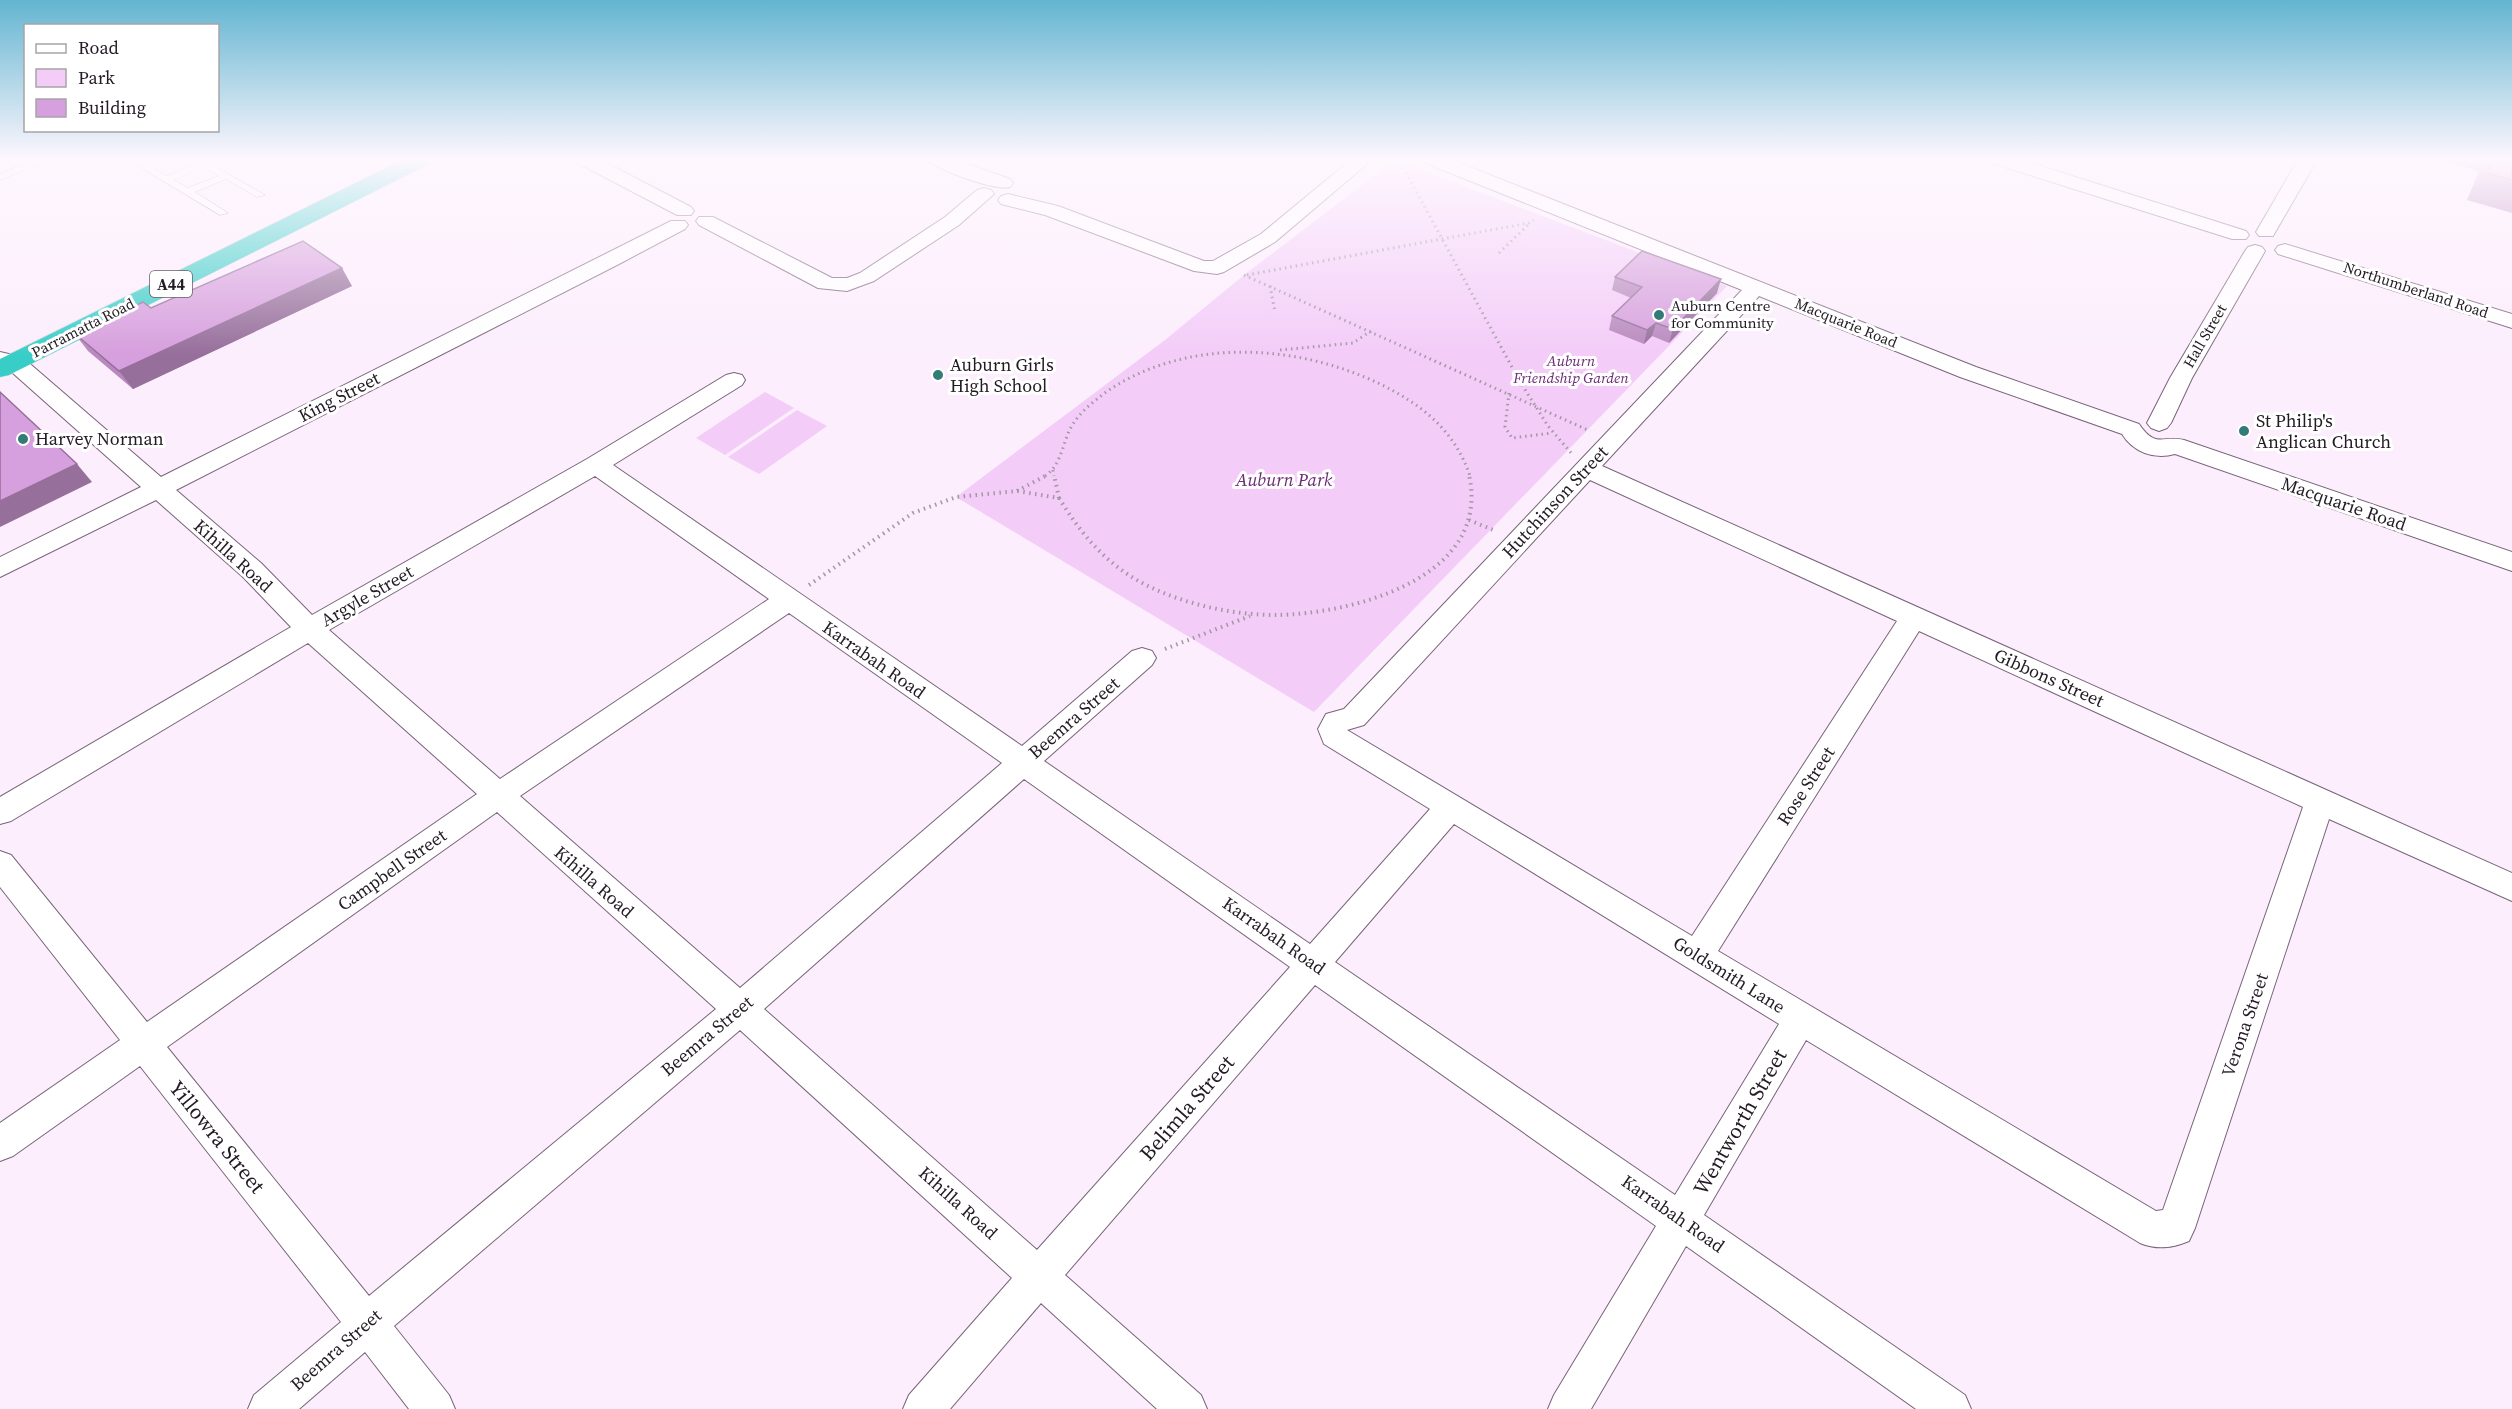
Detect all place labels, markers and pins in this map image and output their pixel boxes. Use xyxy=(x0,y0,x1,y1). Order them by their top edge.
place label: Auburn Centre for Community xyxy=(1671,295,1774,333)
marker: Auburn Centre for Community xyxy=(1652,308,1666,322)
place label: Auburn Girls High School xyxy=(950,352,1054,398)
marker: Auburn Girls High School xyxy=(931,368,945,382)
place label: St Philip's Anglican Church xyxy=(2256,408,2391,454)
marker: St Philip's Anglican Church xyxy=(2237,424,2251,438)
place label: Harvey Norman xyxy=(35,426,164,451)
marker: Harvey Norman xyxy=(16,432,30,446)

